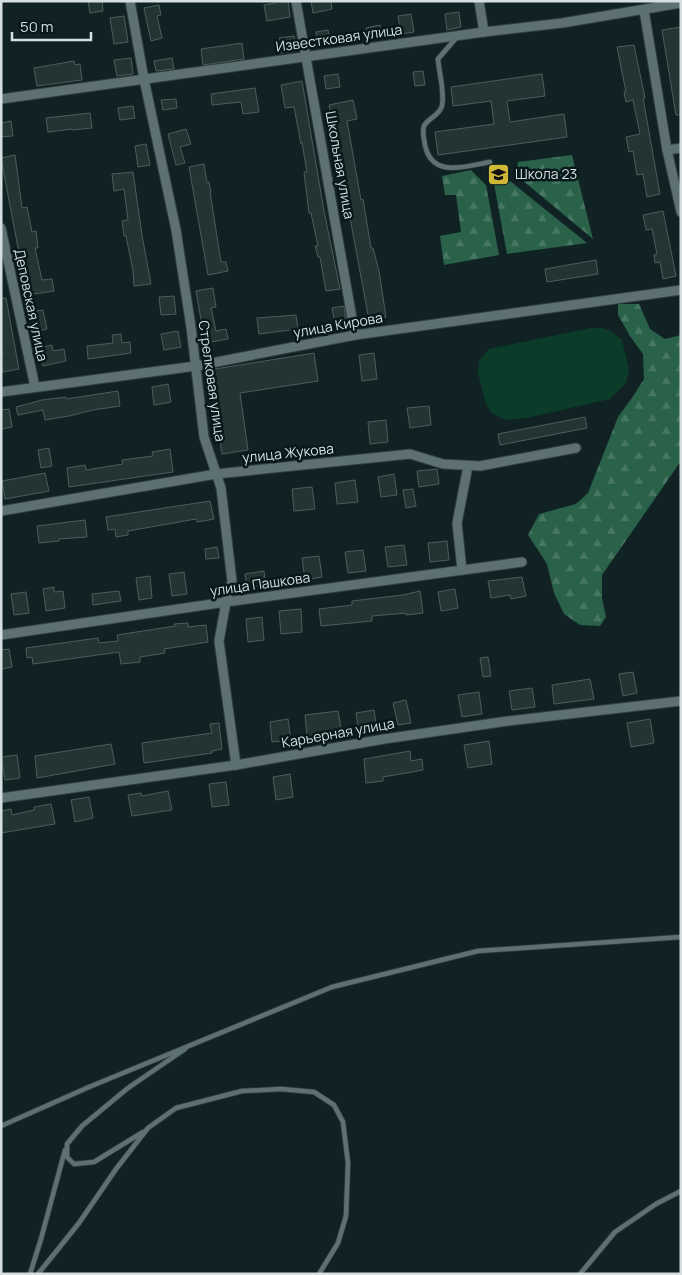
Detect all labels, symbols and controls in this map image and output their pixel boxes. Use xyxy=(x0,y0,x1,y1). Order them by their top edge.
scale bar xyxy=(12,10,91,42)
text: 50 m xyxy=(20,16,54,37)
street label: Известковая улица xyxy=(275,19,403,56)
street label: Школьная улица xyxy=(322,109,359,220)
school or university icon: Школа 23 xyxy=(487,162,511,186)
place label: Школа 23 xyxy=(515,164,577,183)
street label: Деповская улица xyxy=(10,247,53,363)
street label: улица Кирова xyxy=(292,307,384,342)
street label: Стрелковая улица xyxy=(195,319,230,443)
street label: улица Жукова xyxy=(241,438,335,467)
street label: улица Пашкова xyxy=(209,567,311,600)
street label: Карьерная улица xyxy=(280,713,396,752)

